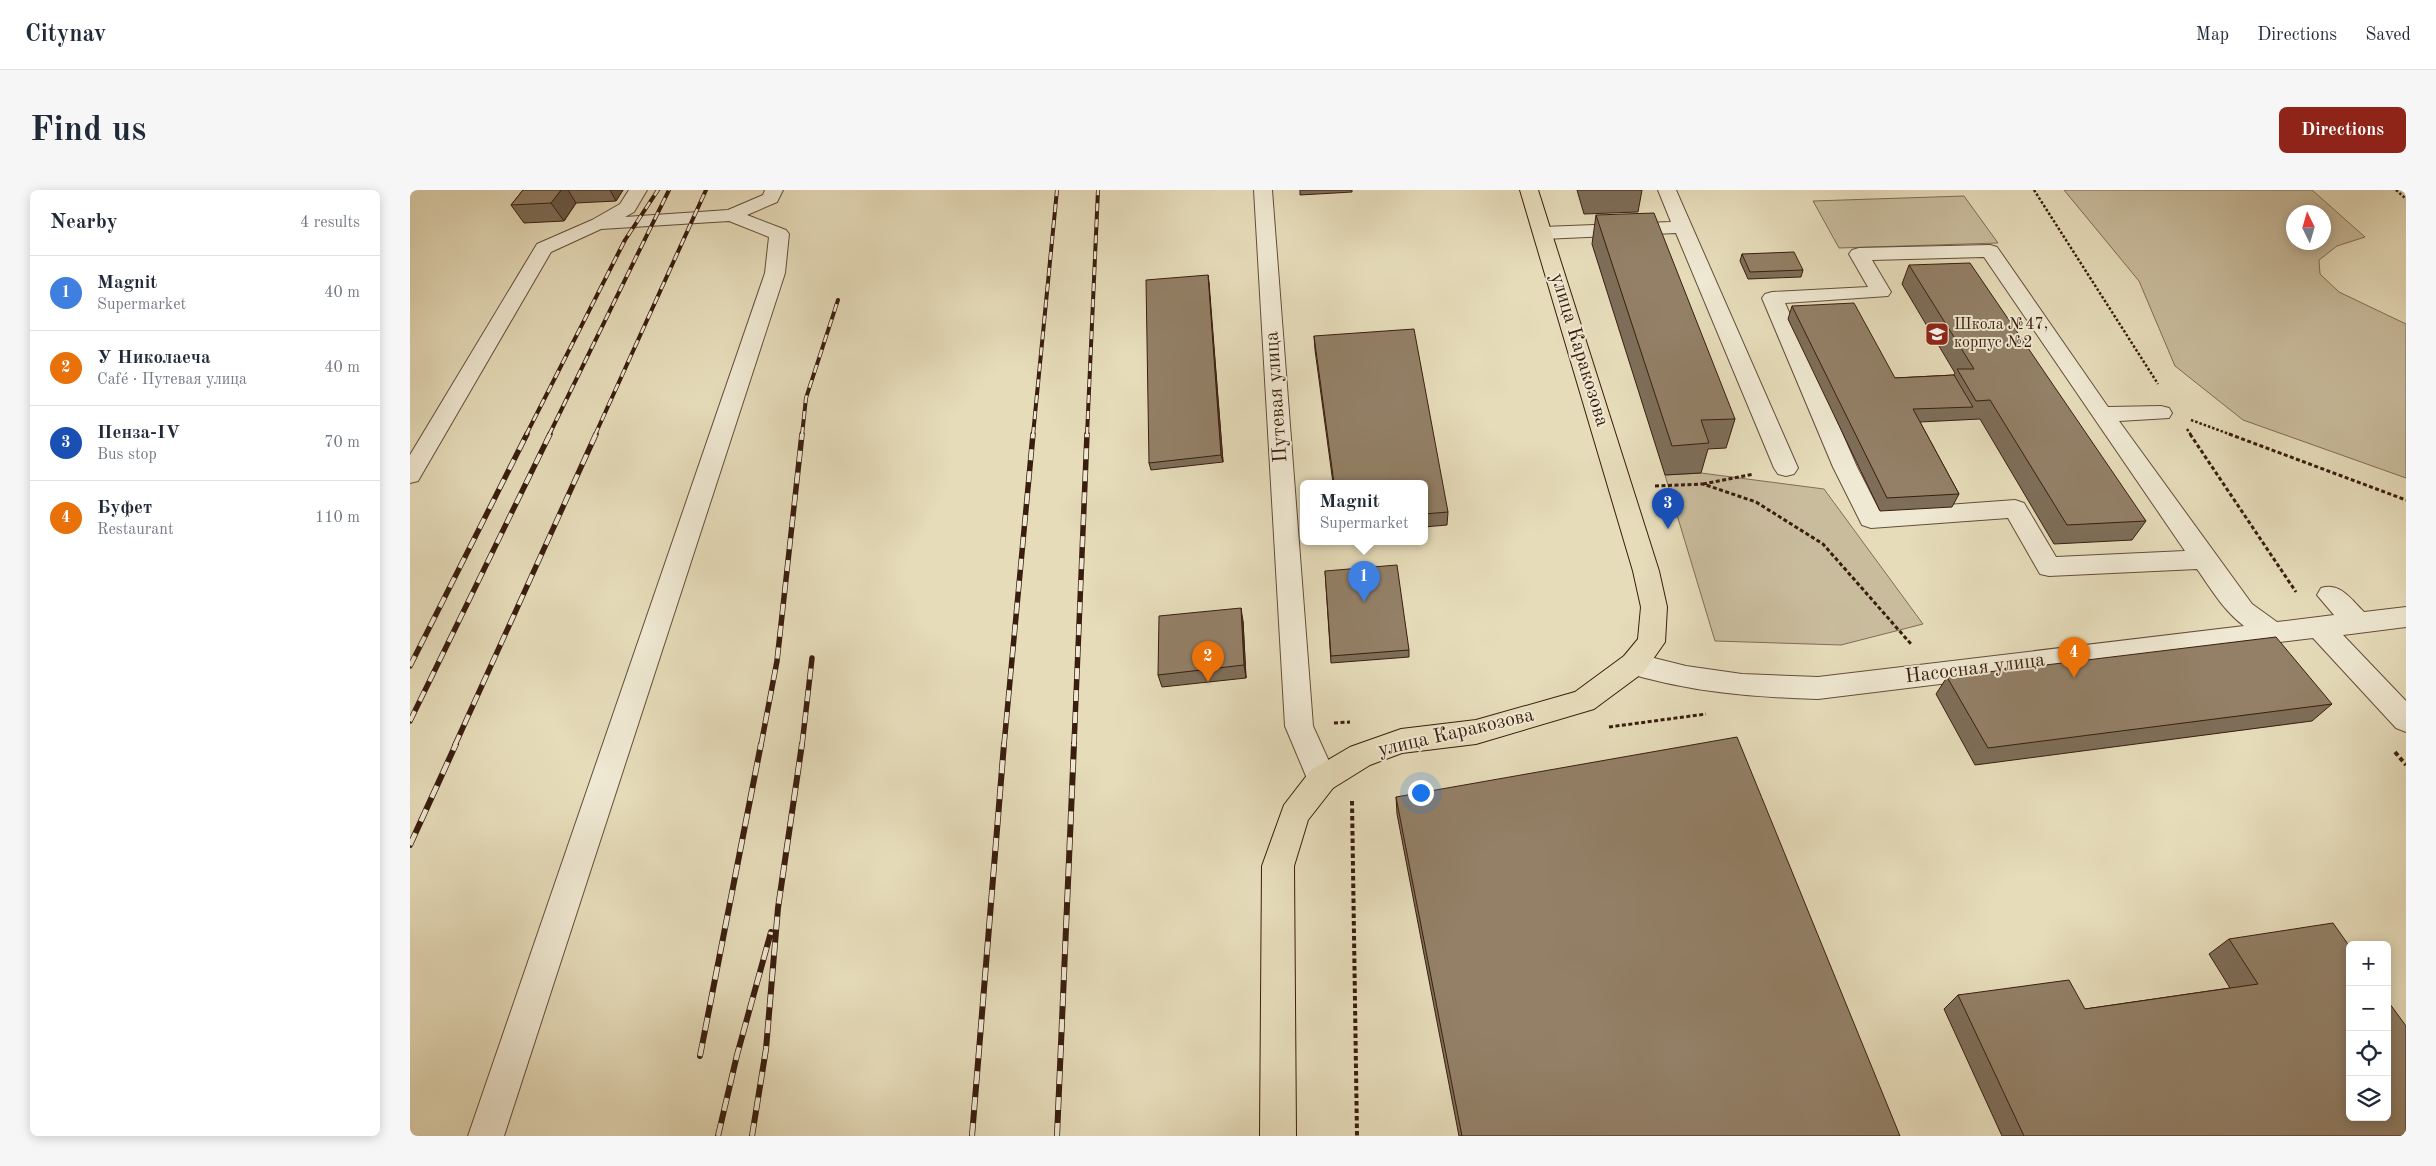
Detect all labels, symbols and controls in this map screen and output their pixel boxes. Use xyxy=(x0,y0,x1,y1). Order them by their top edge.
text: Citynav xyxy=(25,23,106,47)
text: Map xyxy=(2196,26,2229,44)
text: Directions xyxy=(2257,26,2337,44)
text: Saved xyxy=(2365,26,2411,44)
button: Directions xyxy=(2279,107,2406,153)
text: Find us xyxy=(30,113,146,148)
north arrow xyxy=(2286,205,2331,250)
text: Nearby xyxy=(50,212,118,233)
text: 4 results xyxy=(300,215,360,231)
street label: улица Каракозова xyxy=(1546,271,1612,429)
text: Magnit xyxy=(97,274,157,293)
text: 1 xyxy=(61,285,71,301)
text: 40 m xyxy=(324,285,360,301)
text: Supermarket xyxy=(97,297,186,313)
place label: Школа №47, корпус №2 xyxy=(1954,317,2048,351)
school or university icon: Школа №47, корпус №2 xyxy=(1924,321,1950,347)
street label: Путевая улица xyxy=(1262,331,1292,463)
text: У Николаеча xyxy=(97,349,211,368)
text: 2 xyxy=(61,360,71,376)
text: 40 m xyxy=(324,360,360,376)
text: Café · Путевая улица xyxy=(97,372,247,388)
text: Пенза-IV xyxy=(97,424,180,443)
text: 3 xyxy=(61,435,71,451)
text: 70 m xyxy=(324,435,360,451)
text: Bus stop xyxy=(97,447,157,463)
popup xyxy=(1300,480,1428,545)
pin: 3 xyxy=(1652,488,1684,529)
text: Magnit xyxy=(1319,493,1380,512)
text: Буфет xyxy=(97,499,152,518)
text: 4 xyxy=(61,510,71,526)
text: 110 m xyxy=(315,510,360,526)
text: Supermarket xyxy=(1319,516,1409,532)
text: Restaurant xyxy=(97,522,174,538)
pin: 1 xyxy=(1348,561,1380,602)
pin: 4 xyxy=(2058,637,2090,678)
pin: 2 xyxy=(1192,641,1224,682)
street label: Насосная улица xyxy=(1904,650,2046,688)
street label: улица Каракозова xyxy=(1376,705,1536,761)
your location xyxy=(1408,780,1434,806)
map controls xyxy=(2346,941,2391,1121)
button: + xyxy=(2346,941,2391,986)
button: − xyxy=(2346,986,2391,1031)
button: locate xyxy=(2346,1031,2391,1076)
button: layers xyxy=(2346,1076,2391,1121)

